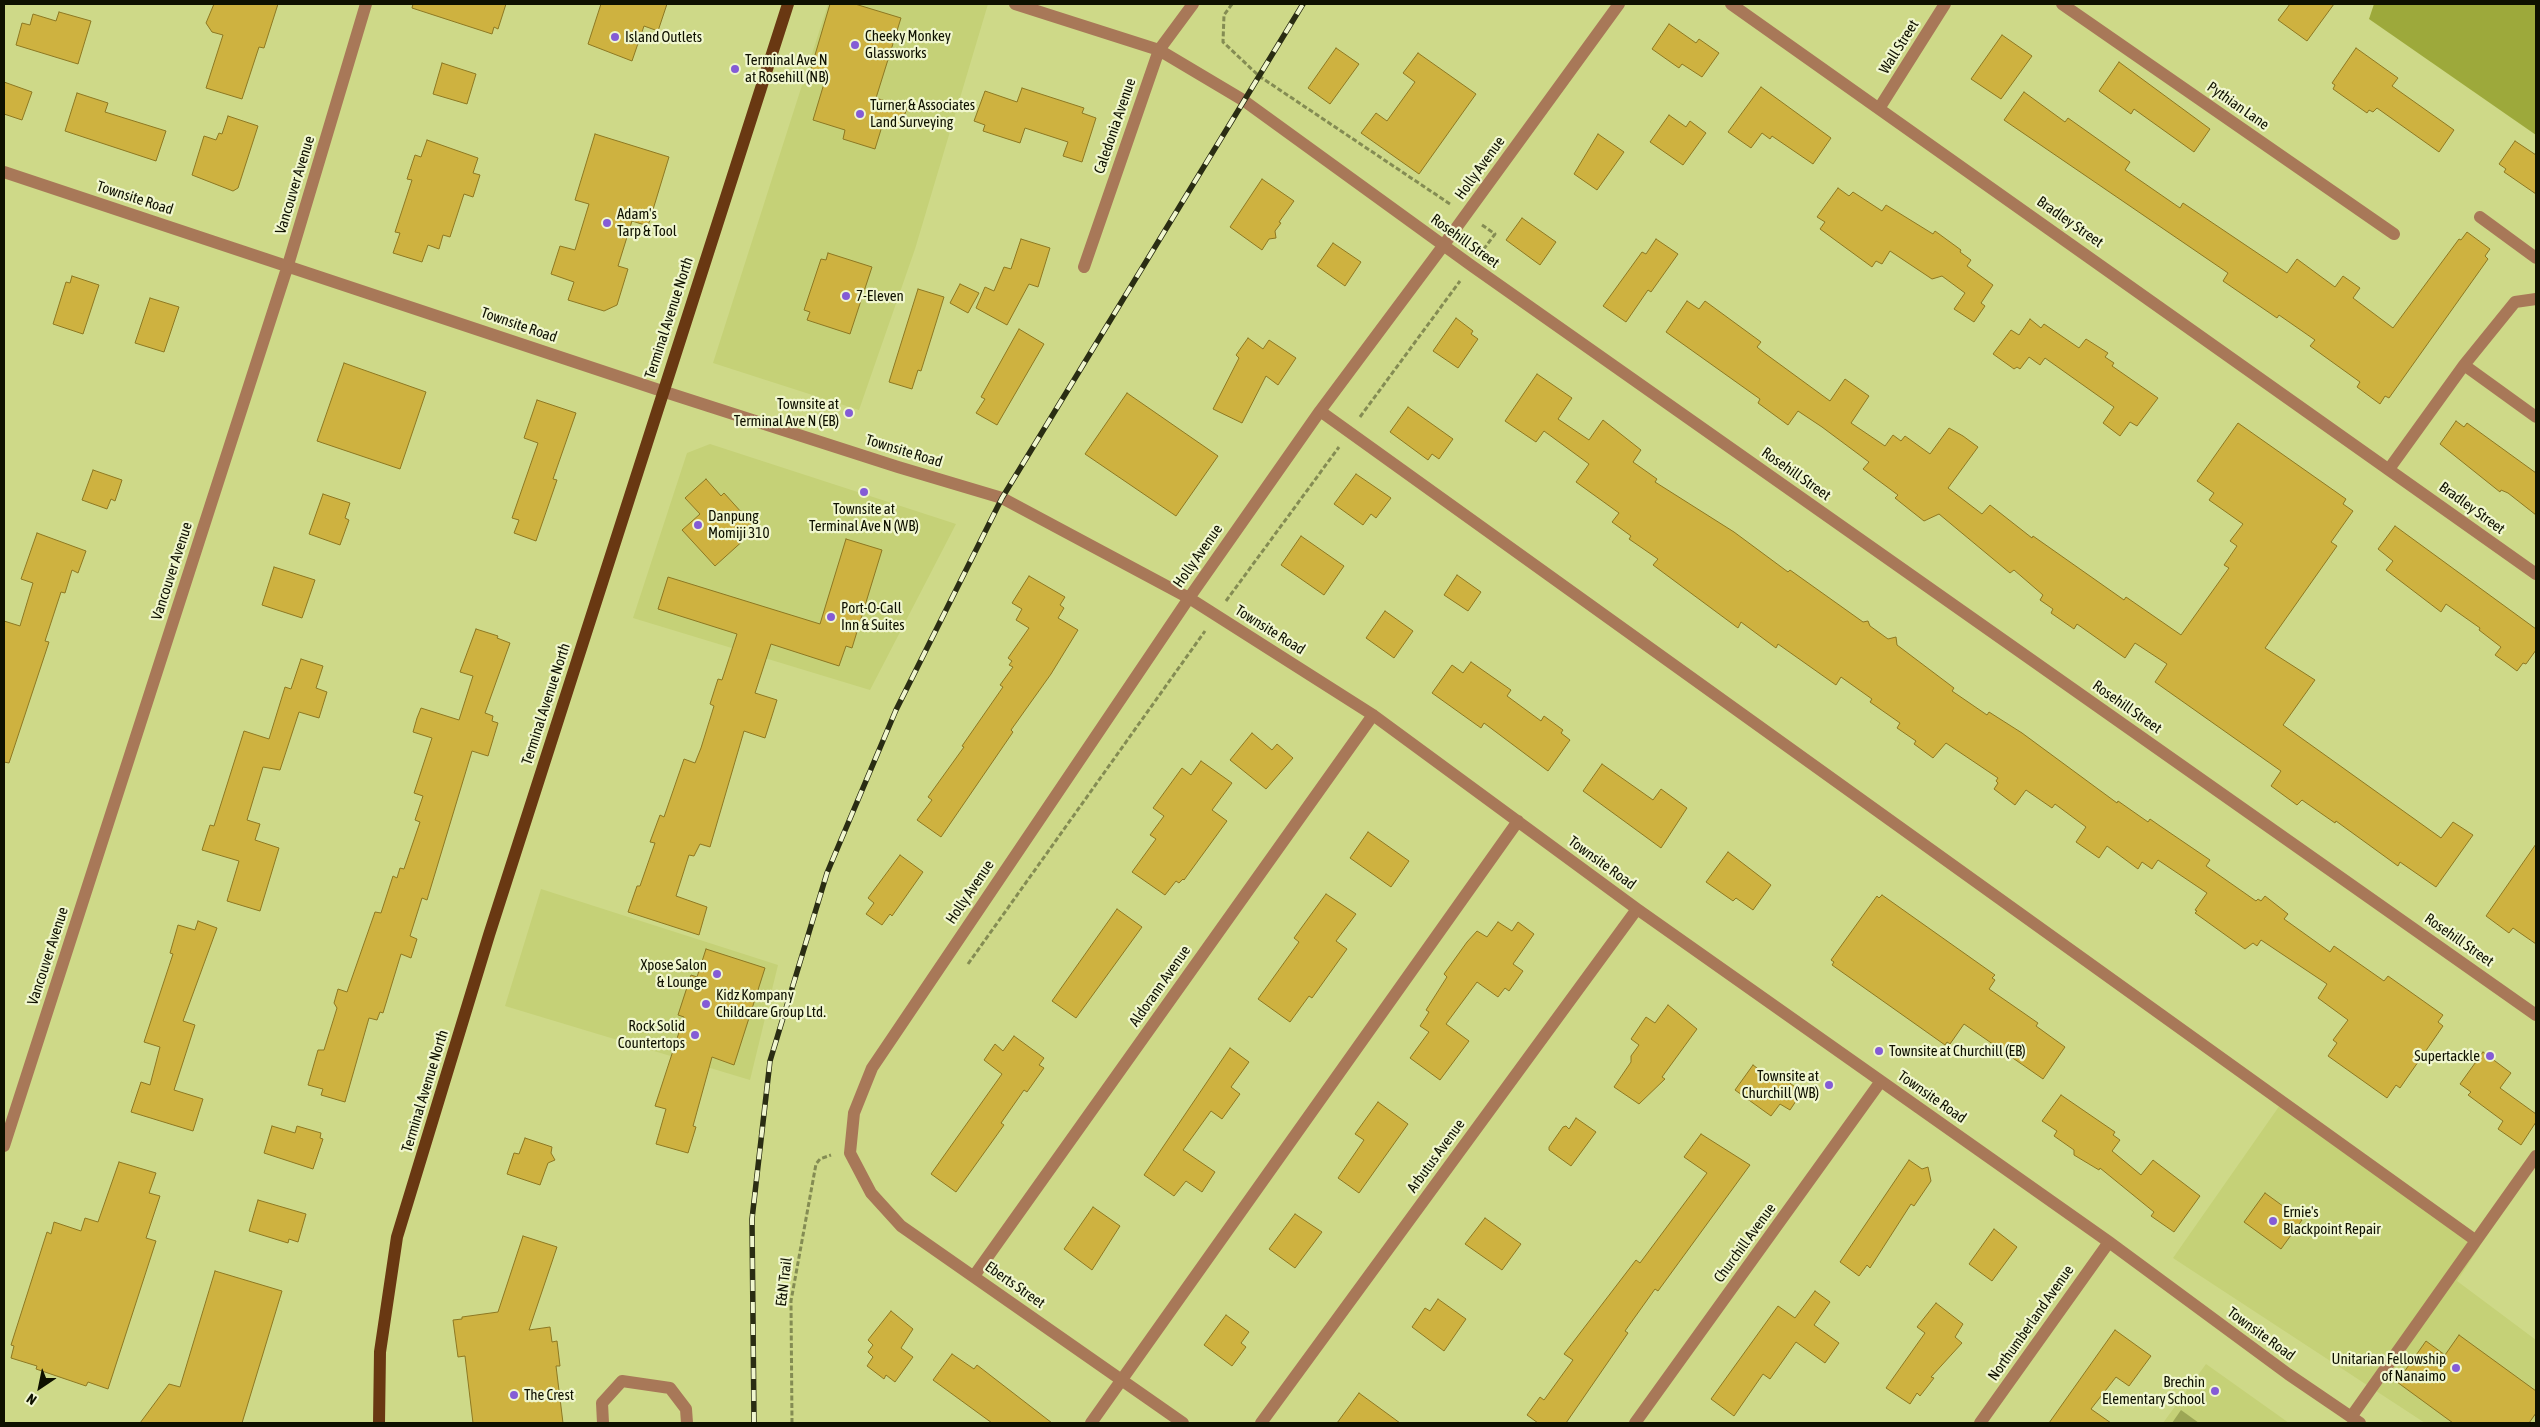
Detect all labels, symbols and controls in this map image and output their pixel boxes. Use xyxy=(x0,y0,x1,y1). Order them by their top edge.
street label: Wall Street xyxy=(1875,17,1923,77)
place label: Cheeky Monkey Glassworks xyxy=(865,27,951,62)
place label: Island Outlets xyxy=(625,28,702,46)
marker: Island Outlets xyxy=(609,31,621,43)
marker: Cheeky Monkey Glassworks xyxy=(849,39,861,51)
place label: Terminal Ave N at Rosehill (NB) xyxy=(745,51,829,86)
marker: Terminal Ave N at Rosehill (NB) xyxy=(729,63,741,75)
street label: Caledonia Avenue xyxy=(1090,76,1140,176)
street label: Pythian Lane xyxy=(2203,78,2273,134)
place label: Turner & Associates Land Surveying xyxy=(870,96,975,131)
marker: Turner & Associates Land Surveying xyxy=(854,108,866,120)
street label: Holly Avenue xyxy=(1451,133,1509,203)
street label: Vancouver Avenue xyxy=(272,134,318,236)
street label: Townsite Road xyxy=(95,177,175,219)
street label: Bradley Street xyxy=(2033,193,2107,251)
place label: Adam's Tarp & Tool xyxy=(617,205,677,240)
street label: Rosehill Street xyxy=(1427,210,1503,272)
marker: Adam's Tarp & Tool xyxy=(601,217,613,229)
street label: Terminal Avenue North xyxy=(641,255,697,381)
place label: 7-Eleven xyxy=(856,287,904,305)
marker: 7-Eleven xyxy=(840,290,852,302)
street label: Townsite Road xyxy=(479,304,559,346)
place label: Townsite at Terminal Ave N (EB) xyxy=(734,395,839,430)
marker: Townsite at Terminal Ave N (EB) xyxy=(843,407,855,419)
street label: Townsite Road xyxy=(863,431,945,471)
street label: Rosehill Street xyxy=(1758,444,1834,504)
street label: Bradley Street xyxy=(2436,478,2508,538)
marker: Townsite at Terminal Ave N (WB) xyxy=(858,486,870,498)
place label: Townsite at Terminal Ave N (WB) xyxy=(809,500,919,535)
place label: Danpung Momiji 310 xyxy=(708,507,769,542)
marker: Danpung Momiji 310 xyxy=(692,519,704,531)
street label: Vancouver Avenue xyxy=(148,520,196,622)
street label: Holly Avenue xyxy=(1170,521,1226,591)
place label: Port-O-Call Inn & Suites xyxy=(841,599,905,634)
street label: Townsite Road xyxy=(1232,601,1308,659)
marker: Port-O-Call Inn & Suites xyxy=(825,611,837,623)
street label: Terminal Avenue North xyxy=(518,641,574,767)
street label: Rosehill Street xyxy=(2089,677,2165,737)
street label: Townsite Road xyxy=(1565,832,1639,894)
street label: Holly Avenue xyxy=(942,857,998,927)
street label: Vancouver Avenue xyxy=(24,905,72,1007)
street label: Rosehill Street xyxy=(2421,910,2497,970)
street label: Aldorann Avenue xyxy=(1126,942,1194,1030)
place label: Xpose Salon & Lounge xyxy=(641,956,707,991)
marker: Xpose Salon & Lounge xyxy=(711,968,723,980)
place label: Kidz Kompany Childcare Group Ltd. xyxy=(716,986,826,1021)
marker: Kidz Kompany Childcare Group Ltd. xyxy=(700,998,712,1010)
place label: Rock Solid Countertops xyxy=(618,1017,685,1052)
street label: Terminal Avenue North xyxy=(398,1028,452,1154)
marker: Rock Solid Countertops xyxy=(689,1029,701,1041)
place label: Townsite at Churchill (EB) xyxy=(1889,1042,2026,1060)
marker: Townsite at Churchill (EB) xyxy=(1873,1045,1885,1057)
place label: Supertackle xyxy=(2414,1047,2480,1065)
marker: Supertackle xyxy=(2484,1050,2496,1062)
place label: Townsite at Churchill (WB) xyxy=(1742,1067,1819,1102)
street label: Townsite Road xyxy=(1894,1067,1970,1127)
marker: Townsite at Churchill (WB) xyxy=(1823,1079,1835,1091)
street label: Arbutus Avenue xyxy=(1403,1116,1469,1196)
street label: Churchill Avenue xyxy=(1710,1200,1780,1286)
place label: Ernie's Blackpoint Repair xyxy=(2283,1203,2381,1238)
marker: Ernie's Blackpoint Repair xyxy=(2267,1215,2279,1227)
street label: E&N Trail xyxy=(772,1256,796,1308)
street label: Eberts Street xyxy=(982,1258,1048,1312)
street label: Northumberland Avenue xyxy=(1984,1262,2078,1384)
street label: Townsite Road xyxy=(2224,1303,2298,1365)
place label: Unitarian Fellowship of Nanaimo xyxy=(2332,1350,2446,1385)
north arrow xyxy=(15,1362,65,1412)
marker: Unitarian Fellowship of Nanaimo xyxy=(2450,1362,2462,1374)
place label: Brechin Elementary School xyxy=(2102,1373,2205,1408)
marker: Brechin Elementary School xyxy=(2209,1385,2221,1397)
place label: The Crest xyxy=(524,1386,574,1404)
marker: The Crest xyxy=(508,1389,520,1401)
text: N xyxy=(24,1390,40,1408)

